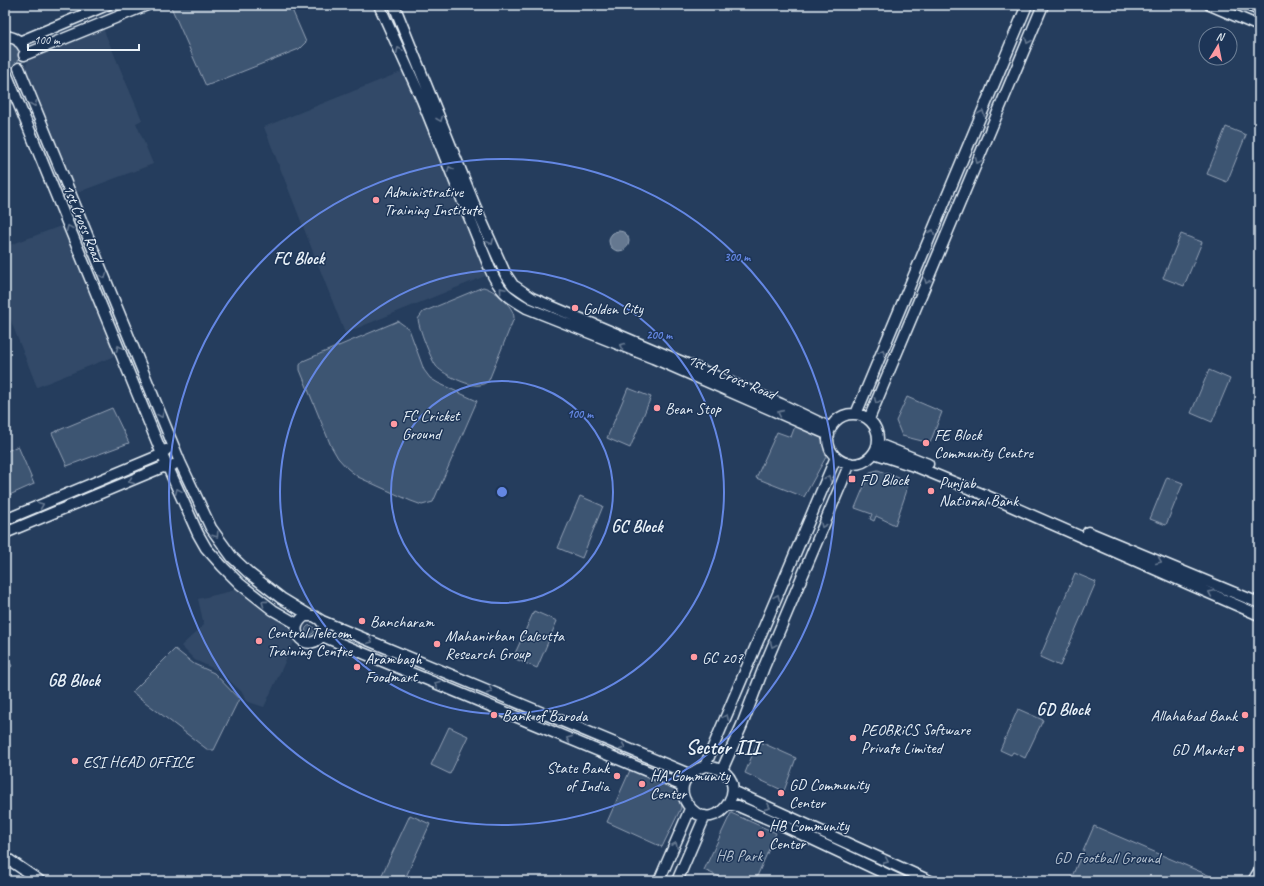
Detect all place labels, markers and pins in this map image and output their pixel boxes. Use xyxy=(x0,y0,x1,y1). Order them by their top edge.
place label: Administrative Training Institute xyxy=(384,182,484,220)
marker: Administrative Training Institute xyxy=(371,195,381,205)
place label: Golden City xyxy=(583,299,645,319)
marker: Golden City xyxy=(570,303,580,313)
place label: Bean Stop xyxy=(665,399,722,419)
marker: Bean Stop xyxy=(652,403,662,413)
place label: FC Cricket Ground xyxy=(402,406,461,444)
marker: FC Cricket Ground xyxy=(389,419,399,429)
place label: FE Block Community Centre xyxy=(934,425,1035,463)
marker: FE Block Community Centre xyxy=(921,438,931,448)
place label: FD Block xyxy=(860,470,910,490)
place label: Punjab National Bank xyxy=(939,473,1019,511)
marker: FD Block xyxy=(847,474,857,484)
centre of rings xyxy=(495,485,509,499)
marker: Punjab National Bank xyxy=(926,486,936,496)
place label: Bancharam xyxy=(370,612,435,632)
marker: Bancharam xyxy=(357,616,367,626)
place label: Central Telecom Training Centre xyxy=(267,623,354,661)
place label: Mahanirban Calcutta Research Group xyxy=(445,626,565,664)
marker: Central Telecom Training Centre xyxy=(254,636,264,646)
marker: Mahanirban Calcutta Research Group xyxy=(432,639,442,649)
place label: GC 207 xyxy=(702,648,744,668)
place label: Arambagh Foodmart xyxy=(365,649,422,687)
marker: GC 207 xyxy=(689,652,699,662)
marker: Arambagh Foodmart xyxy=(352,662,362,672)
place label: Bank of Baroda xyxy=(502,706,589,726)
place label: Allahabad Bank xyxy=(1151,706,1238,726)
marker: Bank of Baroda xyxy=(489,710,499,720)
marker: Allahabad Bank xyxy=(1240,710,1250,720)
place label: PEOBRiCS Software Private Limited xyxy=(861,720,972,758)
marker: PEOBRiCS Software Private Limited xyxy=(848,733,858,743)
place label: GD Market xyxy=(1171,740,1236,760)
marker: GD Market xyxy=(1236,744,1246,754)
place label: ESI HEAD OFFICE xyxy=(83,752,196,772)
marker: ESI HEAD OFFICE xyxy=(70,756,80,766)
place label: State Bank of India xyxy=(546,758,610,796)
place label: HA Community Center xyxy=(650,766,731,804)
marker: State Bank of India xyxy=(612,771,622,781)
place label: GD Community Center xyxy=(789,775,870,813)
marker: HA Community Center xyxy=(637,779,647,789)
marker: GD Community Center xyxy=(776,788,786,798)
place label: HB Community Center xyxy=(769,816,851,854)
marker: HB Community Center xyxy=(756,829,766,839)

